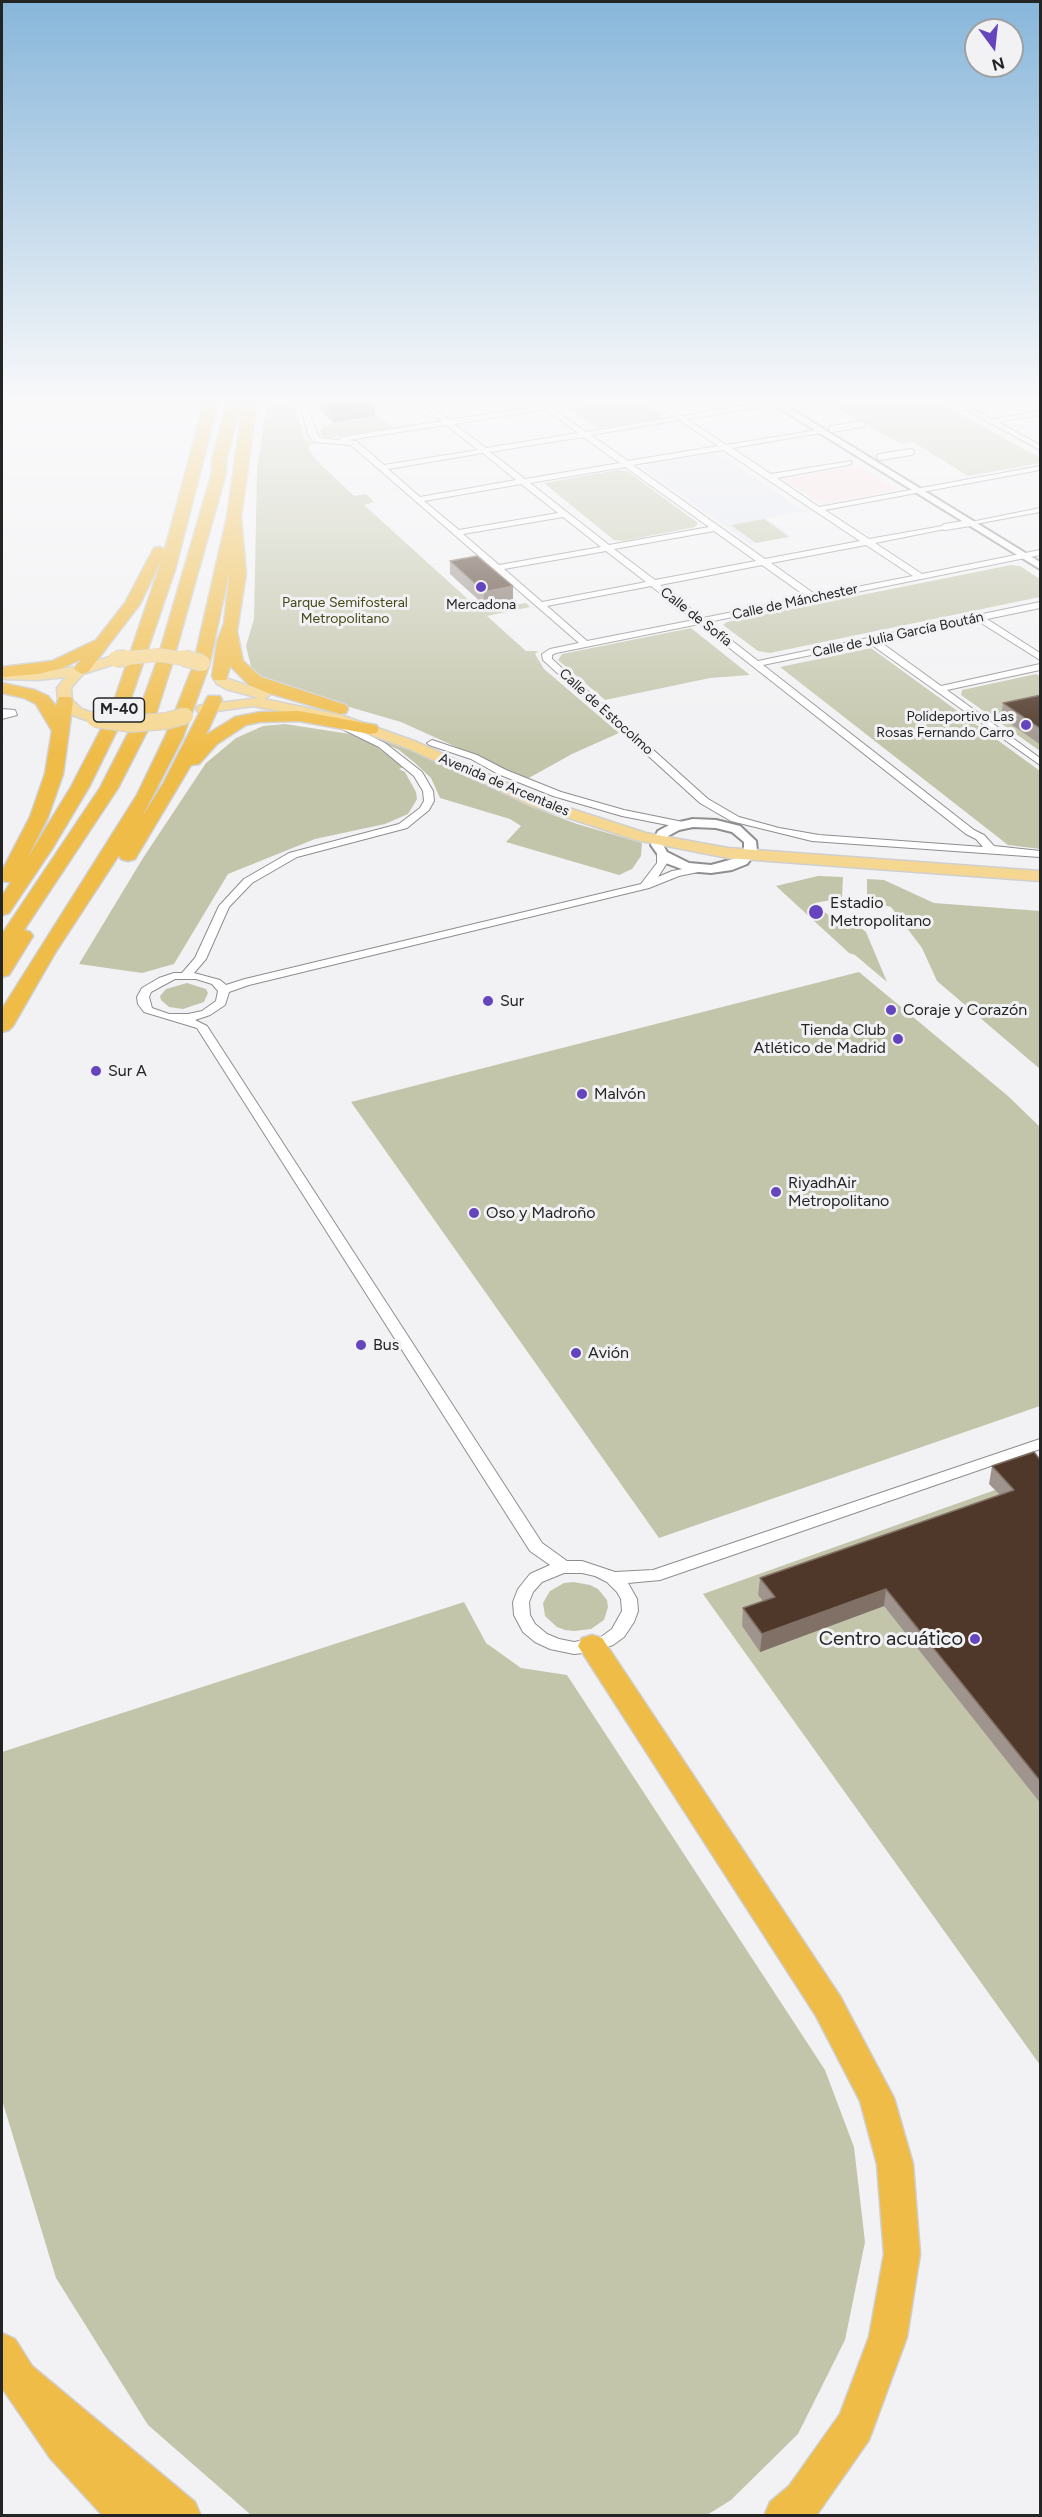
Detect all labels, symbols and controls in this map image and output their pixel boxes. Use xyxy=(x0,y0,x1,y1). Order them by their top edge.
north arrow xyxy=(964,18,1024,78)
text: N xyxy=(990,53,1007,75)
marker: Mercadona xyxy=(474,580,488,594)
street label: Calle de Mánchester xyxy=(731,581,859,623)
street label: Calle de Sofía xyxy=(657,584,735,650)
park label: Parque Semifosteral Metropolitano xyxy=(282,595,408,628)
place label: Mercadona xyxy=(446,597,516,613)
street label: Calle de Julia García Boután xyxy=(811,609,985,661)
street label: Calle de Estocolmo xyxy=(555,665,657,759)
road number: M-40 xyxy=(94,698,144,722)
place label: Polideportivo Las Rosas Fernando Carro xyxy=(876,709,1014,742)
marker: Polideportivo Las Rosas Fernando Carro xyxy=(1019,718,1033,732)
street label: Avenida de Arcentales xyxy=(436,750,572,820)
place label: Estadio Metropolitano xyxy=(830,893,931,931)
marker: Estadio Metropolitano xyxy=(807,903,825,921)
place label: Sur xyxy=(500,991,524,1011)
marker: Sur xyxy=(481,994,495,1008)
place label: Coraje y Corazón xyxy=(903,1000,1027,1020)
marker: Coraje y Corazón xyxy=(884,1003,898,1017)
place label: Tienda Club Atlético de Madrid xyxy=(754,1020,886,1058)
marker: Tienda Club Atlético de Madrid xyxy=(891,1032,905,1046)
place label: Sur A xyxy=(108,1061,147,1081)
marker: Sur A xyxy=(89,1064,103,1078)
place label: Malvón xyxy=(594,1084,646,1104)
marker: Malvón xyxy=(575,1087,589,1101)
place label: RiyadhAir Metropolitano xyxy=(788,1173,889,1211)
marker: RiyadhAir Metropolitano xyxy=(769,1185,783,1199)
place label: Oso y Madroño xyxy=(486,1203,595,1223)
marker: Oso y Madroño xyxy=(467,1206,481,1220)
place label: Bus xyxy=(373,1335,399,1355)
marker: Bus xyxy=(354,1338,368,1352)
place label: Avión xyxy=(588,1343,629,1363)
marker: Avión xyxy=(569,1346,583,1360)
place label: Centro acuático xyxy=(819,1627,963,1651)
marker: Centro acuático xyxy=(968,1632,982,1646)

